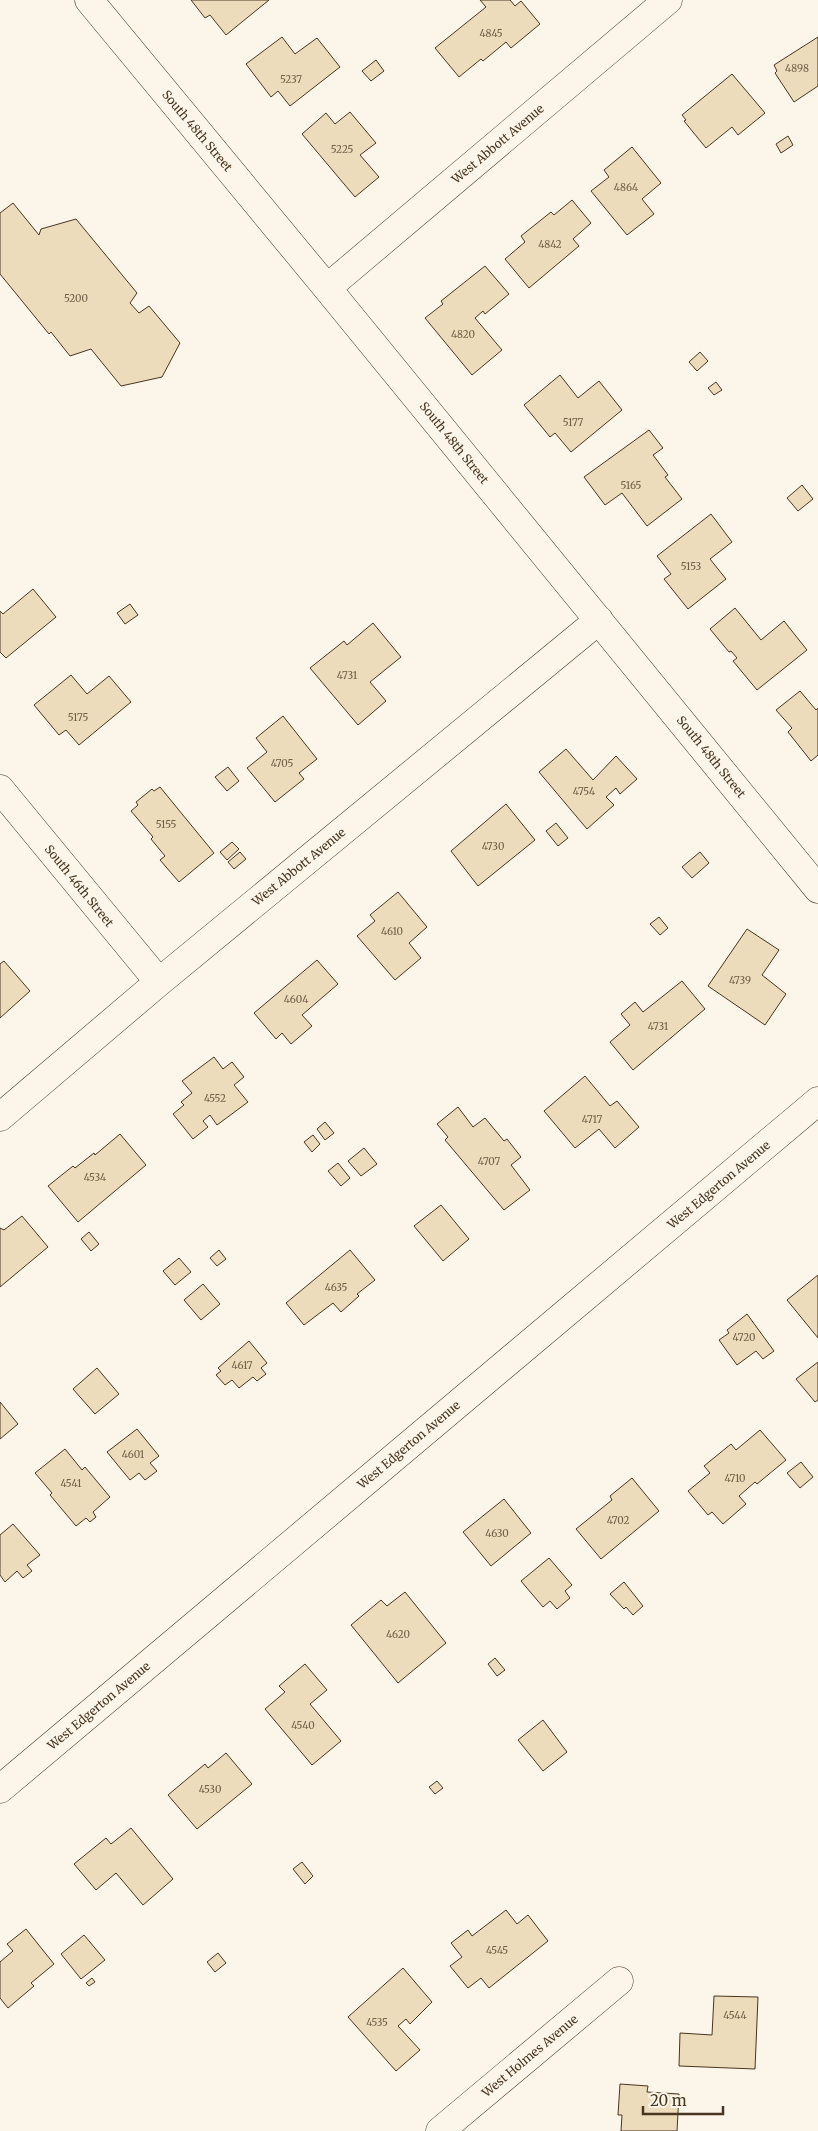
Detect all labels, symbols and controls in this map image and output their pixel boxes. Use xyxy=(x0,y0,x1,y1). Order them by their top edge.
house number: 4845 xyxy=(479,27,503,40)
house number: 4898 xyxy=(785,62,809,75)
house number: 5237 xyxy=(280,73,302,86)
street label: South 48th Street xyxy=(159,87,236,175)
street label: West Abbott Avenue xyxy=(448,101,547,187)
house number: 5225 xyxy=(331,143,353,156)
house number: 4864 xyxy=(614,181,638,194)
house number: 4842 xyxy=(538,238,562,251)
house number: 5200 xyxy=(64,292,88,305)
house number: 4820 xyxy=(451,328,475,341)
street label: South 48th Street xyxy=(417,399,492,487)
house number: 5177 xyxy=(563,416,584,429)
house number: 5165 xyxy=(621,479,642,492)
house number: 5153 xyxy=(681,560,702,573)
house number: 4731 xyxy=(337,669,358,682)
house number: 5175 xyxy=(68,711,88,724)
street label: South 48th Street xyxy=(674,713,749,801)
house number: 4705 xyxy=(271,757,293,770)
house number: 4754 xyxy=(573,785,595,798)
house number: 5155 xyxy=(156,818,176,831)
street label: West Abbott Avenue xyxy=(248,824,348,909)
house number: 4730 xyxy=(482,840,504,853)
street label: South 46th Street xyxy=(42,842,117,930)
house number: 4610 xyxy=(381,925,403,938)
house number: 4739 xyxy=(729,974,751,987)
house number: 4604 xyxy=(284,993,308,1006)
house number: 4731 xyxy=(648,1020,669,1033)
house number: 4552 xyxy=(204,1092,226,1105)
house number: 4717 xyxy=(582,1113,602,1126)
street label: West Edgerton Avenue xyxy=(664,1137,773,1233)
house number: 4707 xyxy=(478,1155,501,1168)
house number: 4534 xyxy=(84,1171,106,1184)
house number: 4635 xyxy=(325,1281,347,1294)
house number: 4720 xyxy=(733,1331,755,1344)
house number: 4617 xyxy=(231,1359,253,1372)
street label: West Edgerton Avenue xyxy=(354,1397,463,1493)
house number: 4601 xyxy=(122,1448,145,1461)
house number: 4710 xyxy=(724,1472,746,1485)
house number: 4541 xyxy=(61,1477,82,1490)
house number: 4702 xyxy=(607,1514,629,1527)
house number: 4630 xyxy=(485,1527,509,1540)
house number: 4620 xyxy=(386,1628,410,1641)
street label: West Edgerton Avenue xyxy=(44,1658,153,1754)
house number: 4540 xyxy=(291,1719,315,1732)
house number: 4530 xyxy=(199,1783,221,1796)
house number: 4545 xyxy=(486,1944,508,1957)
house number: 4544 xyxy=(723,2009,747,2022)
street label: West Holmes Avenue xyxy=(478,2011,581,2101)
house number: 4535 xyxy=(366,2016,388,2029)
scale bar xyxy=(643,2084,723,2116)
text: 20 m xyxy=(650,2091,687,2110)

